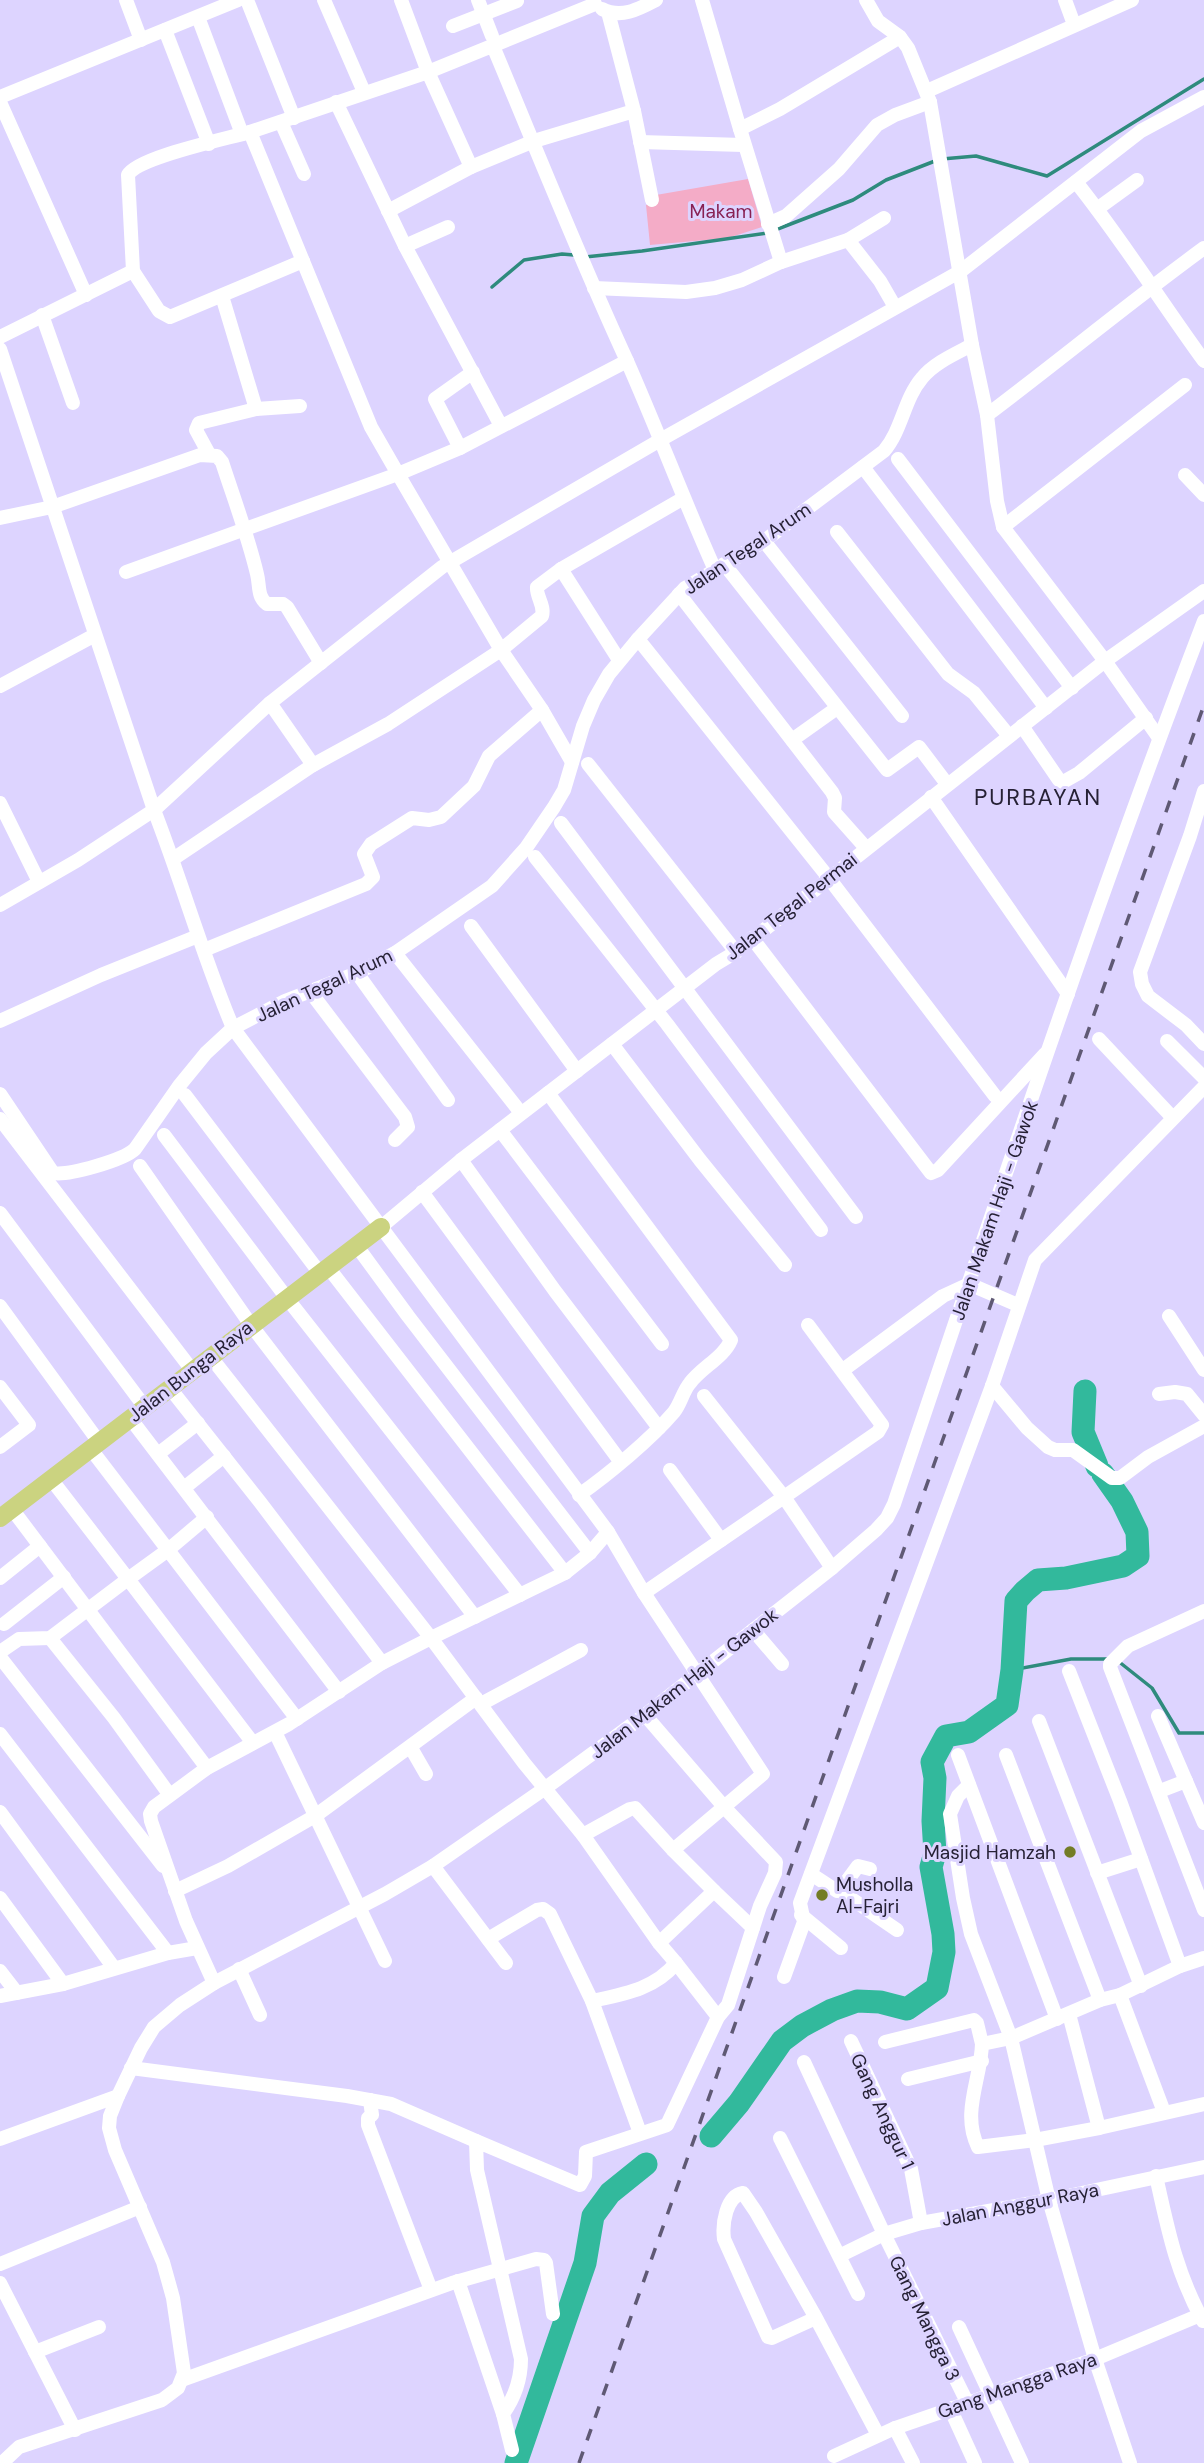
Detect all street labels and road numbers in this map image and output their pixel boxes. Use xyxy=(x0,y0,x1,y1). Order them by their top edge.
street label: Jalan Tegal Arum xyxy=(679,497,816,600)
street label: Jalan Tegal Permai xyxy=(720,847,862,966)
street label: Jalan Tegal Arum xyxy=(252,943,396,1028)
street label: Jalan Makam Haji - Gawok xyxy=(945,1097,1044,1323)
street label: Jalan Bunga Raya xyxy=(123,1315,258,1428)
street label: Jalan Makam Haji - Gawok xyxy=(586,1602,783,1764)
street label: Gang Anggur 1 xyxy=(845,2049,920,2173)
street label: Jalan Anggur Raya xyxy=(939,2177,1101,2232)
street label: Gang Mangga 3 xyxy=(883,2251,966,2385)
street label: Gang Mangga Raya xyxy=(934,2347,1100,2424)

